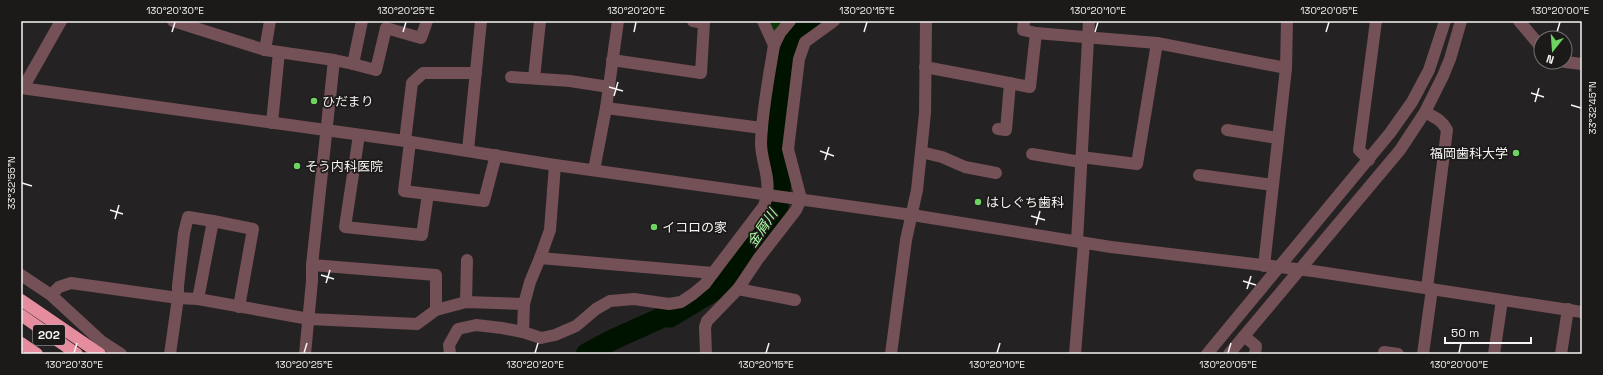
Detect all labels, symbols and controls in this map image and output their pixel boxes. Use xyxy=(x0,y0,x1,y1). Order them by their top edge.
text: 130°20'30"E xyxy=(146,4,204,17)
text: 130°20'25"E xyxy=(377,4,435,17)
text: 130°20'20"E xyxy=(607,4,665,17)
text: 130°20'15"E xyxy=(839,4,895,17)
text: 130°20'10"E xyxy=(1070,4,1126,17)
text: 130°20'05"E xyxy=(1300,4,1358,17)
text: 130°20'00"E xyxy=(1531,4,1589,17)
north arrow xyxy=(1533,30,1573,70)
text: N xyxy=(1545,52,1556,67)
text: 33°32'45"N xyxy=(1586,81,1599,135)
place label: ひだまり xyxy=(322,93,374,110)
marker: ひだまり xyxy=(309,96,319,106)
place label: 福岡歯科大学 xyxy=(1430,145,1508,162)
marker: 福岡歯科大学 xyxy=(1511,148,1521,158)
text: 33°32'55"N xyxy=(5,156,18,210)
place label: そう内科医院 xyxy=(305,158,383,175)
marker: そう内科医院 xyxy=(292,161,302,171)
place label: はしぐち歯科 xyxy=(986,194,1064,211)
marker: はしぐち歯科 xyxy=(973,197,983,207)
water label: 金屑川 xyxy=(743,204,782,250)
place label: イコロの家 xyxy=(662,219,727,236)
marker: イコロの家 xyxy=(649,222,659,232)
scale bar xyxy=(1445,319,1531,345)
road number: 202 xyxy=(33,325,65,345)
text: 50 m xyxy=(1451,325,1479,341)
text: 130°20'30"E xyxy=(45,358,103,371)
text: 130°20'25"E xyxy=(275,358,333,371)
text: 130°20'20"E xyxy=(506,358,564,371)
text: 130°20'15"E xyxy=(738,358,794,371)
text: 130°20'10"E xyxy=(969,358,1025,371)
text: 130°20'05"E xyxy=(1199,358,1257,371)
text: 130°20'00"E xyxy=(1430,358,1488,371)

